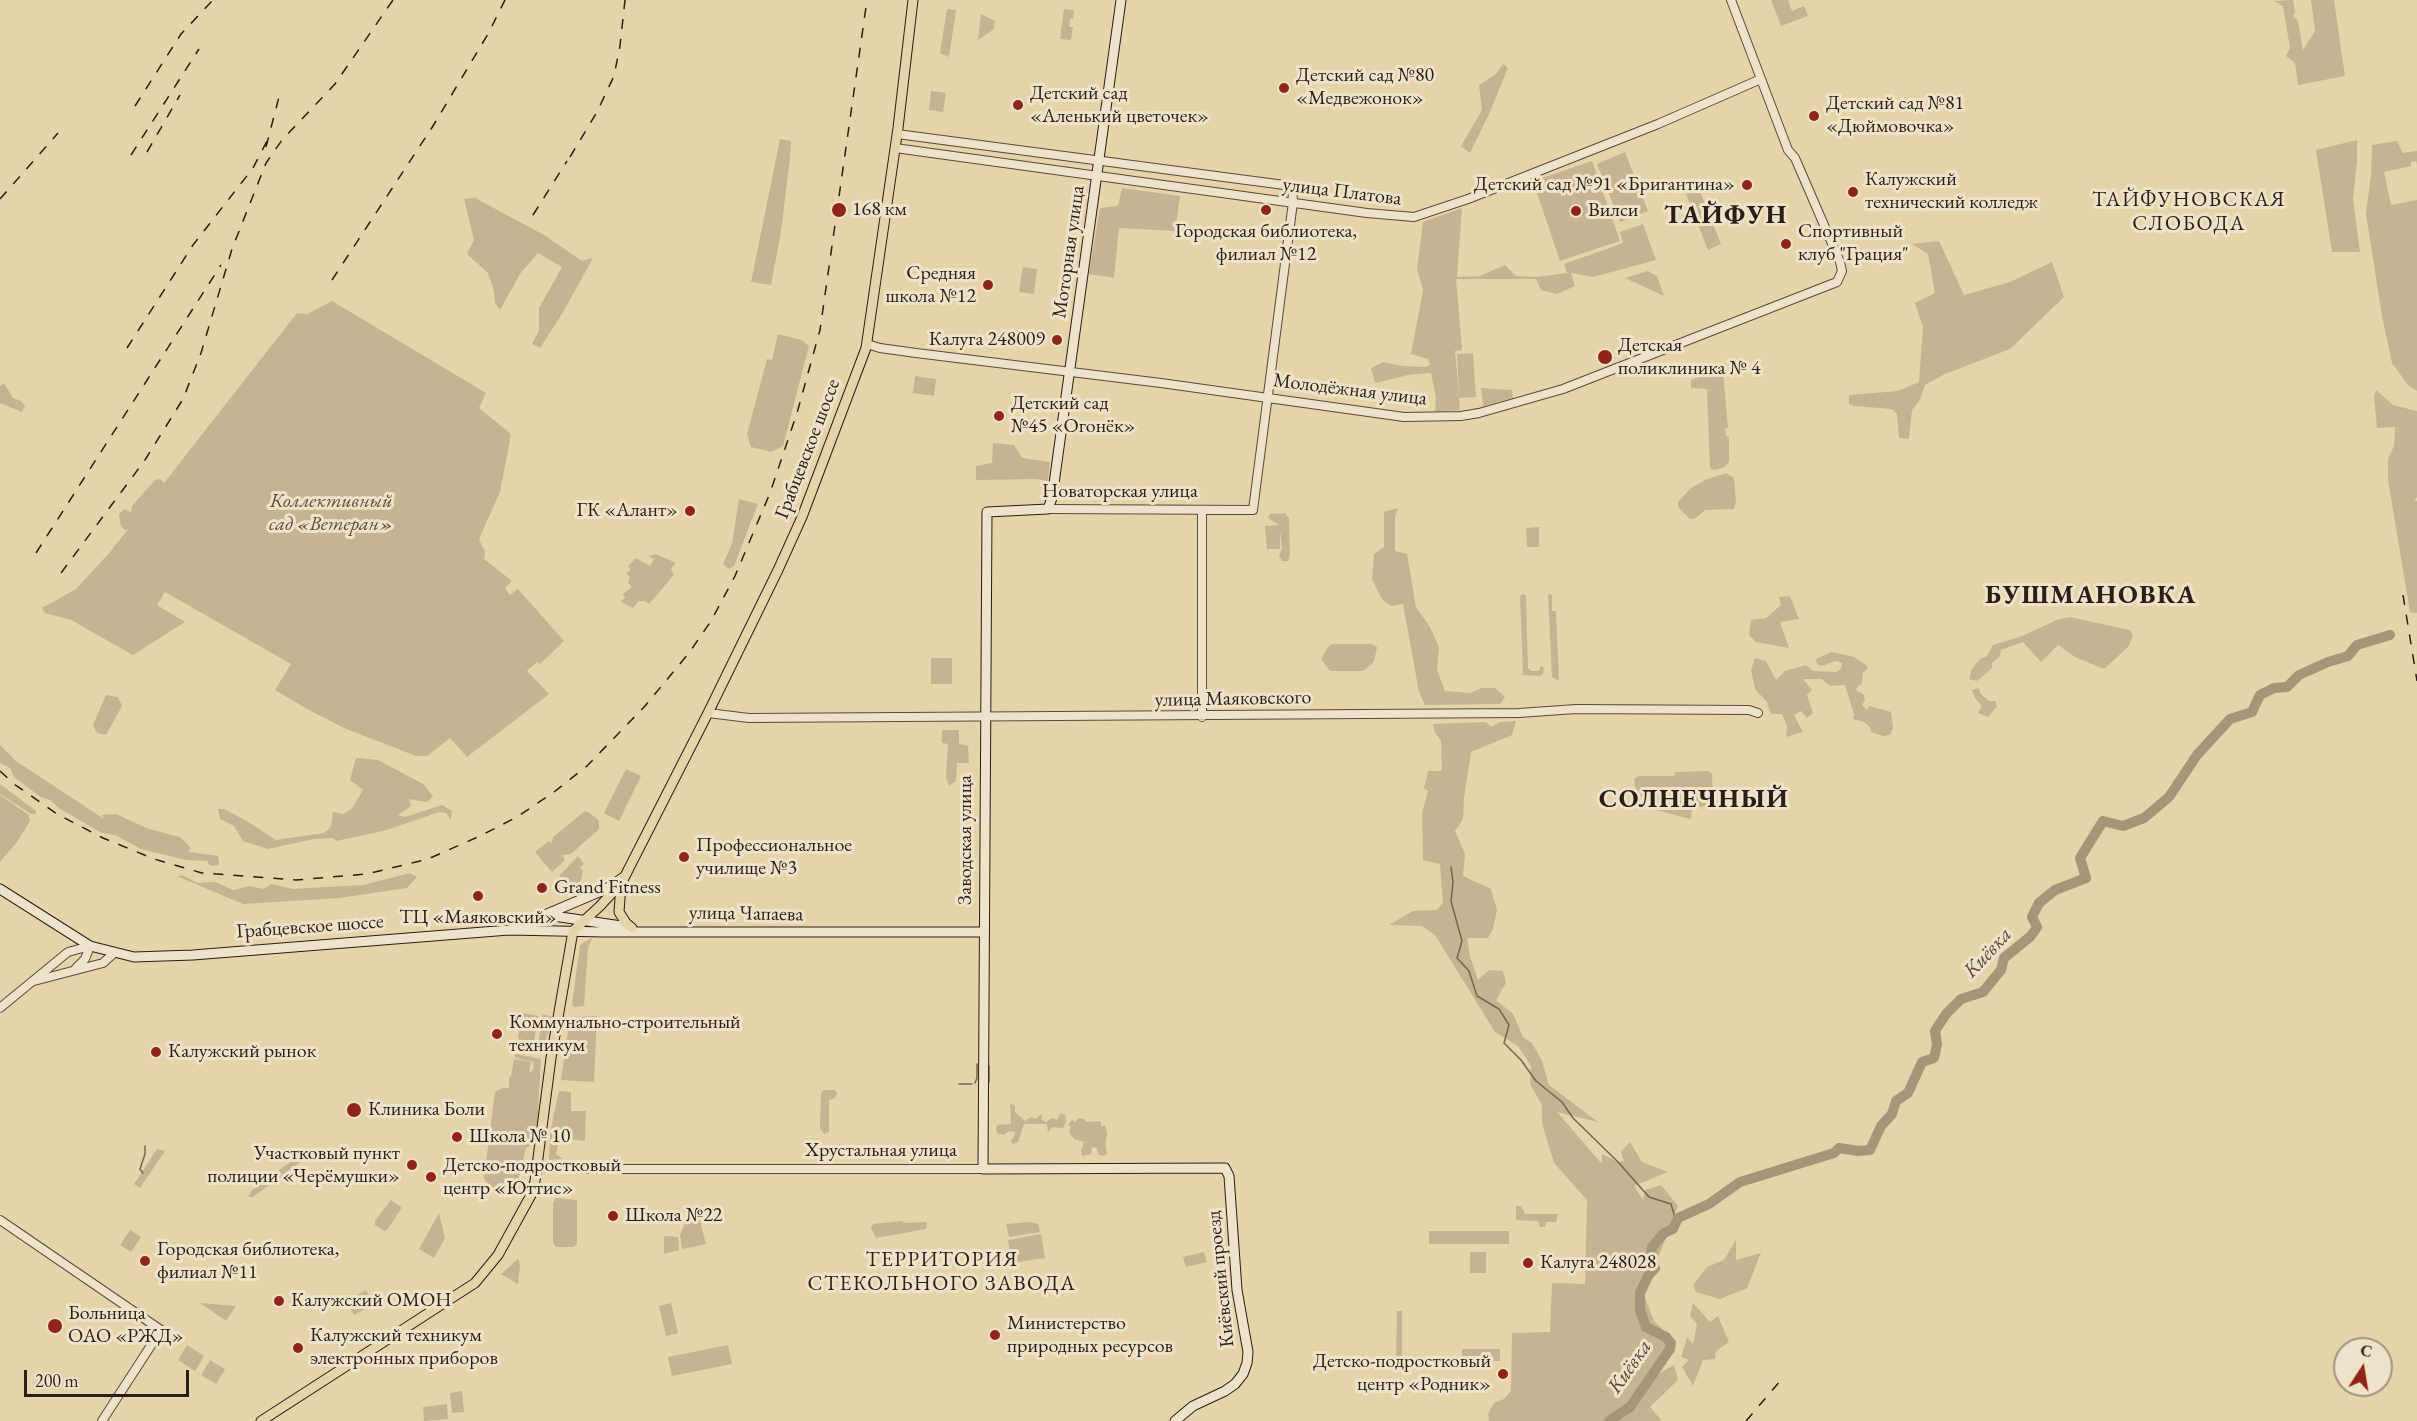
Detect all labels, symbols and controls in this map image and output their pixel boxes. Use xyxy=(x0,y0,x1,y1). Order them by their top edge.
place label: Детский сад №80 «Медвежонок» xyxy=(1296,64,1434,111)
marker: Детский сад №80 «Медвежонок» xyxy=(1277,81,1291,95)
place label: Детский сад «Аленький цветочек» xyxy=(1030,82,1209,129)
place label: Детский сад №81 «Дюймовочка» xyxy=(1826,92,1964,139)
marker: Детский сад «Аленький цветочек» xyxy=(1011,98,1025,112)
marker: Детский сад №81 «Дюймовочка» xyxy=(1807,109,1821,123)
place label: Калужский технический колледж xyxy=(1865,168,2038,215)
street label: улица Платова xyxy=(1281,173,1403,211)
place label: Детский сад №91 «Бригантина» xyxy=(1474,173,1735,197)
marker: Детский сад №91 «Бригантина» xyxy=(1740,178,1754,192)
street label: Моторная улица xyxy=(1048,184,1090,320)
marker: Калужский технический колледж xyxy=(1846,185,1860,199)
district label: ТАЙФУНОВСКАЯ СЛОБОДА xyxy=(2092,187,2286,237)
place label: 168 км xyxy=(852,198,907,222)
place label: Вилси xyxy=(1588,199,1638,223)
district label: ТАЙФУН xyxy=(1664,200,1788,232)
marker: 168 км xyxy=(830,201,848,219)
marker: Городская библиотека, филиал №12 xyxy=(1259,203,1273,217)
marker: Вилси xyxy=(1569,204,1583,218)
place label: Городская библиотека, филиал №12 xyxy=(1175,220,1357,267)
place label: Спортивный клуб "Грация" xyxy=(1798,220,1909,267)
marker: Спортивный клуб "Грация" xyxy=(1779,237,1793,251)
place label: Средняя школа №12 xyxy=(885,262,976,309)
marker: Средняя школа №12 xyxy=(981,278,995,292)
place label: Калуга 248009 xyxy=(929,328,1045,352)
marker: Калуга 248009 xyxy=(1050,333,1064,347)
place label: Детская поликлиника № 4 xyxy=(1618,334,1761,381)
marker: Детская поликлиника № 4 xyxy=(1596,348,1614,366)
street label: Молодёжная улица xyxy=(1272,369,1428,411)
street label: Грабцевское шоссе xyxy=(770,376,846,522)
place label: Детский сад №45 «Огонёк» xyxy=(1011,392,1135,439)
marker: Детский сад №45 «Огонёк» xyxy=(992,409,1006,423)
street label: Новаторская улица xyxy=(1042,480,1198,504)
park label: Коллективный сад «Ветеран» xyxy=(269,490,393,537)
place label: ГК «Алант» xyxy=(577,499,678,523)
marker: ГК «Алант» xyxy=(683,504,697,518)
district label: БУШМАНОВКА xyxy=(1985,580,2197,612)
street label: улица Маяковского xyxy=(1154,686,1312,712)
street label: Заводская улица xyxy=(954,775,978,905)
district label: СОЛНЕЧНЫЙ xyxy=(1599,784,1789,816)
place label: Профессиональное училище №3 xyxy=(696,834,852,881)
marker: Профессиональное училище №3 xyxy=(677,850,691,864)
place label: Grand Fitness xyxy=(554,876,661,900)
marker: Grand Fitness xyxy=(535,881,549,895)
marker: ТЦ «Маяковский» xyxy=(471,889,485,903)
street label: улица Чапаева xyxy=(689,901,803,927)
place label: ТЦ «Маяковский» xyxy=(399,906,557,930)
street label: Грабцевское шоссе xyxy=(235,910,385,944)
water label: Киёвка xyxy=(1958,922,2018,984)
place label: Коммунально-строительный техникум xyxy=(509,1011,741,1058)
marker: Коммунально-строительный техникум xyxy=(490,1027,504,1041)
place label: Калужский рынок xyxy=(168,1040,316,1064)
marker: Калужский рынок xyxy=(149,1045,163,1059)
place label: Клиника Боли xyxy=(368,1098,485,1122)
marker: Клиника Боли xyxy=(345,1101,363,1119)
place label: Школа № 10 xyxy=(469,1125,570,1149)
marker: Школа № 10 xyxy=(450,1130,464,1144)
street label: Хрустальная улица xyxy=(805,1139,957,1163)
place label: Участковый пункт полиции «Черёмушки» xyxy=(207,1142,400,1189)
place label: Детско-подростковый центр «Юттис» xyxy=(443,1154,621,1201)
marker: Участковый пункт полиции «Черёмушки» xyxy=(405,1158,419,1172)
marker: Детско-подростковый центр «Юттис» xyxy=(424,1170,438,1184)
place label: Школа №22 xyxy=(625,1204,722,1228)
marker: Школа №22 xyxy=(606,1209,620,1223)
street label: Киёвский проезд xyxy=(1202,1210,1240,1348)
place label: Городская библиотека, филиал №11 xyxy=(157,1238,339,1285)
district label: ТЕРРИТОРИЯ СТЕКОЛЬНОГО ЗАВОДА xyxy=(808,1247,1076,1297)
place label: Калуга 248028 xyxy=(1540,1251,1656,1275)
marker: Городская библиотека, филиал №11 xyxy=(138,1254,152,1268)
marker: Калуга 248028 xyxy=(1521,1256,1535,1270)
place label: Калужский ОМОН xyxy=(291,1289,451,1313)
marker: Калужский ОМОН xyxy=(272,1294,286,1308)
place label: Больница ОАО «РЖД» xyxy=(68,1302,184,1349)
place label: Министерство природных ресурсов xyxy=(1007,1312,1173,1359)
marker: Больница ОАО «РЖД» xyxy=(46,1317,64,1335)
place label: Калужский техникум электронных приборов xyxy=(310,1324,498,1371)
marker: Министерство природных ресурсов xyxy=(988,1328,1002,1342)
water label: Киёвка xyxy=(1602,1335,1658,1399)
north arrow xyxy=(2333,1337,2393,1397)
text: С xyxy=(2359,1339,2374,1362)
marker: Калужский техникум электронных приборов xyxy=(291,1341,305,1355)
place label: Детско-подростковый центр «Родник» xyxy=(1313,1350,1491,1397)
scale bar xyxy=(27,1358,192,1396)
marker: Детско-подростковый центр «Родник» xyxy=(1496,1367,1510,1381)
text: 200 m xyxy=(35,1369,79,1392)

